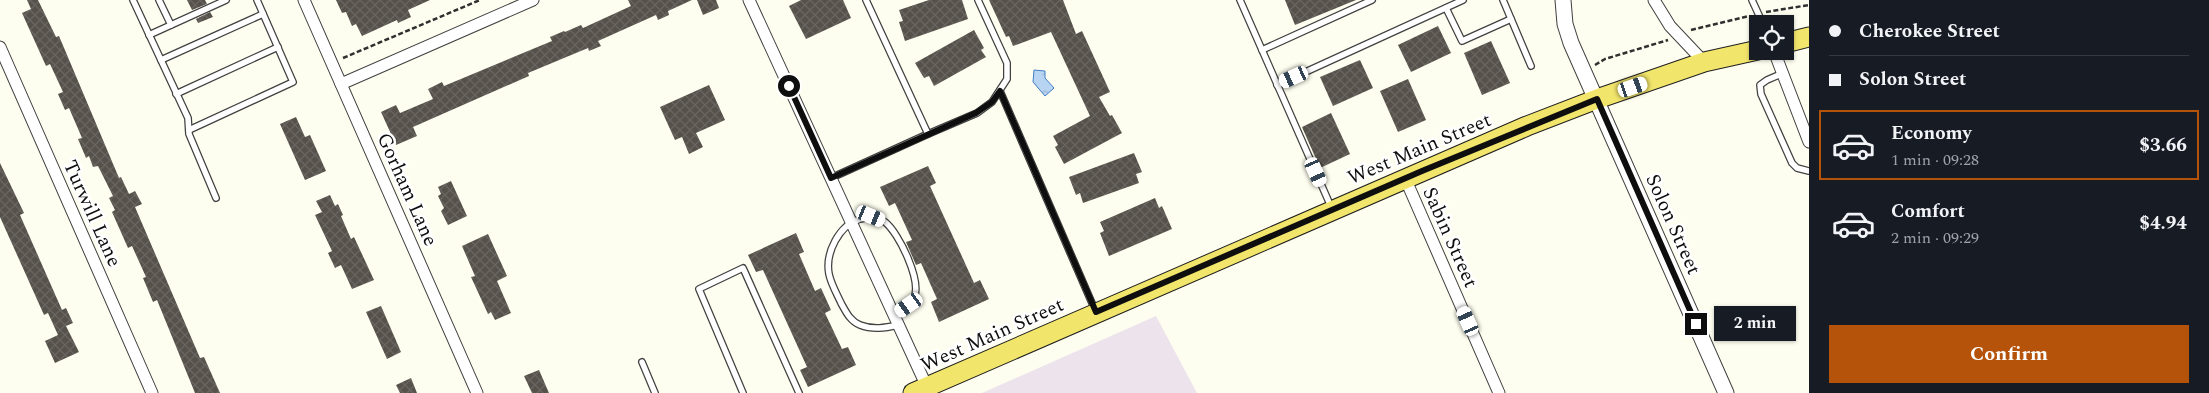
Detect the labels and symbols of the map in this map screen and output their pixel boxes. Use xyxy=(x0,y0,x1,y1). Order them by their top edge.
car xyxy=(1277,64,1310,90)
route start xyxy=(778,75,800,97)
car xyxy=(1616,75,1649,99)
street label: West Main Street xyxy=(1343,105,1496,193)
street label: Gorham Lane xyxy=(369,128,445,251)
street label: Turwill Lane xyxy=(55,155,129,272)
car xyxy=(1303,155,1328,189)
street label: Solon Street xyxy=(1637,169,1709,280)
street label: Sabin Street xyxy=(1415,182,1486,293)
car xyxy=(854,203,887,229)
car xyxy=(892,290,925,320)
street label: West Main Street xyxy=(916,290,1069,380)
car xyxy=(1455,304,1480,338)
callout: 2 min xyxy=(1714,306,1796,342)
route end xyxy=(1685,313,1707,335)

